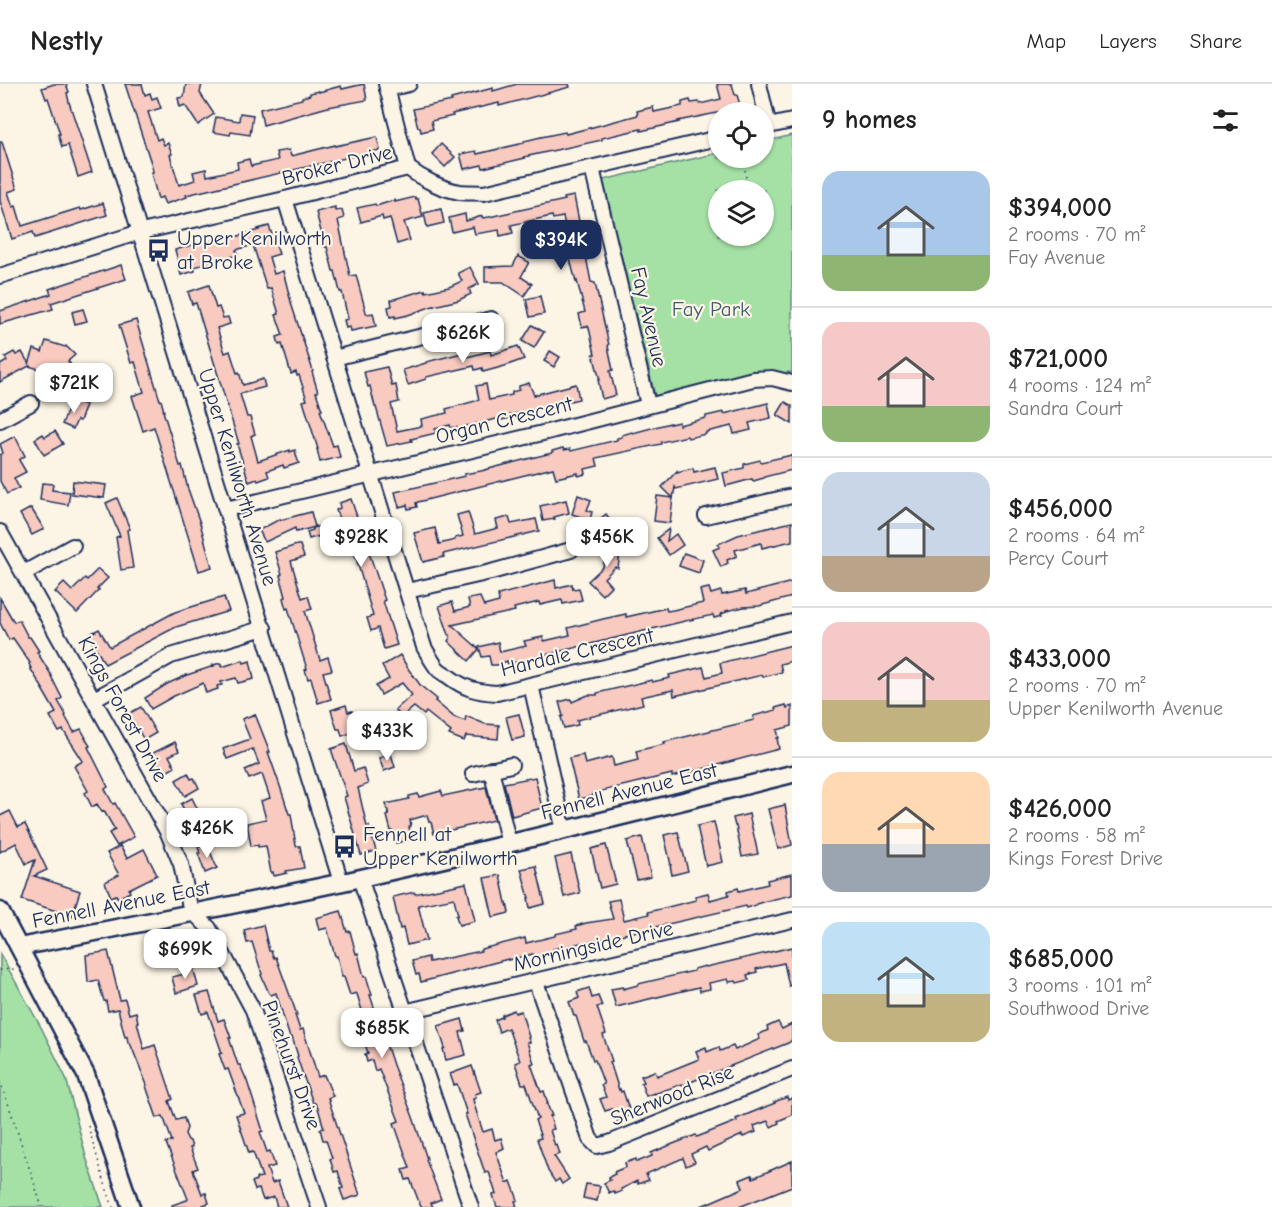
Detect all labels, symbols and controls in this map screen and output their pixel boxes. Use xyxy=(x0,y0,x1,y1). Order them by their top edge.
text: Nestly xyxy=(30,25,103,57)
text: Map xyxy=(1027,29,1066,53)
text: Layers xyxy=(1099,29,1157,53)
text: Share xyxy=(1190,29,1242,53)
map controls xyxy=(708,102,774,246)
button: locate xyxy=(708,102,774,168)
icon: filters xyxy=(1209,104,1242,137)
text: 9 homes xyxy=(822,105,917,135)
street label: Broker Drive xyxy=(279,140,395,190)
button: layers xyxy=(708,180,774,246)
text: $394,000 xyxy=(1008,193,1112,223)
icon: home xyxy=(870,195,942,267)
pin: $394K xyxy=(519,220,603,271)
text: 2 rooms · 70 m² xyxy=(1008,223,1145,246)
place label: Upper Kenilworth at Broke xyxy=(177,226,332,274)
text: $394K xyxy=(535,228,588,251)
bus stop icon: Upper Kenilworth at Broke xyxy=(146,237,172,263)
text: Fay Avenue xyxy=(1008,246,1105,269)
street label: Fay Avenue xyxy=(626,265,672,369)
park label: Fay Park xyxy=(672,297,750,321)
pin: $626K xyxy=(421,313,505,364)
text: $626K xyxy=(436,321,490,344)
text: $721,000 xyxy=(1008,344,1108,374)
icon: home xyxy=(870,346,942,418)
pin: $721K xyxy=(32,363,116,414)
street label: Upper Kenilworth Avenue xyxy=(194,366,282,588)
text: $721K xyxy=(49,371,99,394)
text: 4 rooms · 124 m² xyxy=(1008,374,1151,397)
street label: Organ Crescent xyxy=(433,391,576,449)
text: Sandra Court xyxy=(1008,397,1122,420)
text: $456,000 xyxy=(1008,494,1113,524)
icon: home xyxy=(870,496,942,568)
pin: $928K xyxy=(319,517,403,568)
pin: $456K xyxy=(565,517,649,568)
text: 2 rooms · 64 m² xyxy=(1008,524,1144,547)
text: $928K xyxy=(334,525,388,548)
text: $456K xyxy=(580,525,634,548)
text: Percy Court xyxy=(1008,547,1108,570)
street label: Hardale Crescent xyxy=(498,623,657,681)
street label: Kings Forest Drive xyxy=(73,632,173,786)
text: $433,000 xyxy=(1008,644,1111,674)
icon: home xyxy=(870,646,942,718)
text: 2 rooms · 70 m² xyxy=(1008,674,1145,697)
text: Upper Kenilworth Avenue xyxy=(1008,697,1223,720)
pin: $433K xyxy=(345,711,429,762)
text: $433K xyxy=(361,719,413,742)
street label: Fennell Avenue East xyxy=(538,757,720,824)
text: $426,000 xyxy=(1008,794,1112,824)
icon: home xyxy=(870,796,942,868)
pin: $426K xyxy=(165,808,249,859)
text: $426K xyxy=(180,816,234,839)
place label: Fennell at Upper Kenilworth xyxy=(363,822,518,870)
text: 2 rooms · 58 m² xyxy=(1008,824,1145,847)
bus stop icon: Fennell at Upper Kenilworth xyxy=(332,833,358,859)
text: Kings Forest Drive xyxy=(1008,847,1163,870)
street label: Fennell Avenue East xyxy=(30,875,213,933)
street label: Morningside Drive xyxy=(511,916,675,976)
pin: $699K xyxy=(143,929,227,980)
text: $699K xyxy=(158,937,212,960)
text: $685,000 xyxy=(1008,944,1114,974)
icon: home xyxy=(870,946,942,1018)
text: 3 rooms · 101 m² xyxy=(1008,974,1152,997)
street label: Pinehurst Drive xyxy=(257,997,327,1133)
text: Southwood Drive xyxy=(1008,997,1149,1020)
pin: $685K xyxy=(340,1008,424,1059)
text: $685K xyxy=(355,1016,409,1039)
street label: Sherwood Rise xyxy=(607,1059,737,1131)

